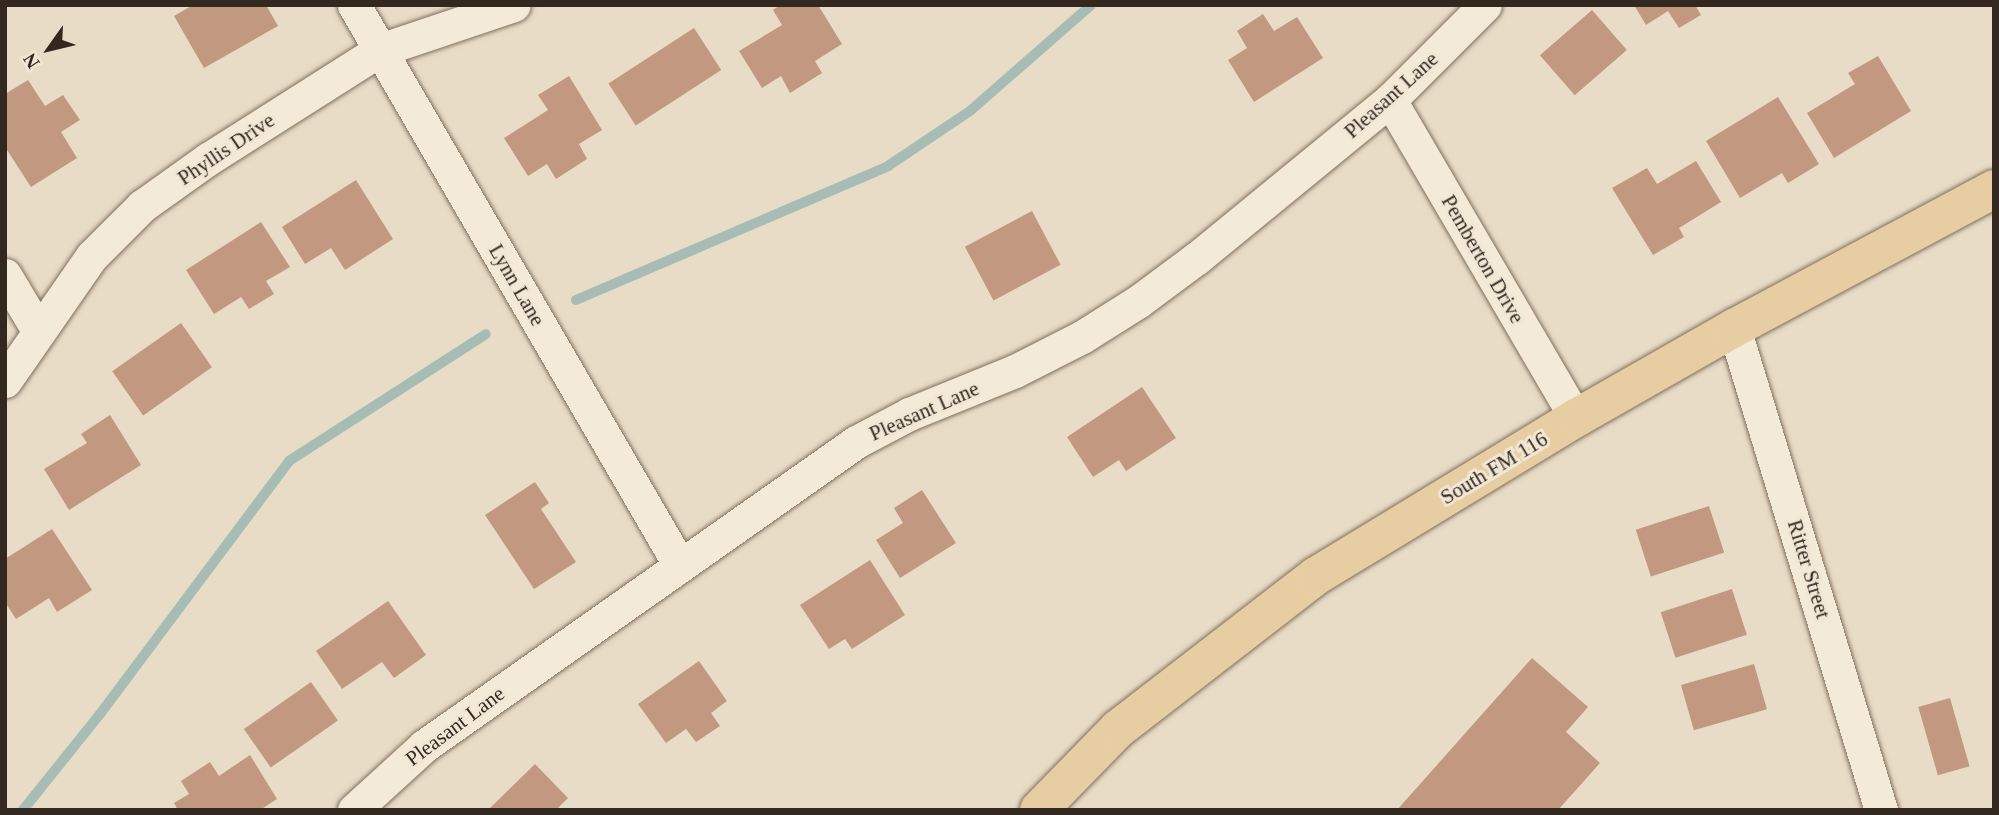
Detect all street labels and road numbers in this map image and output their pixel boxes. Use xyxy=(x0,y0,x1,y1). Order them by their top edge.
street label: Pleasant Lane xyxy=(1339,46,1443,144)
street label: Phyllis Drive xyxy=(173,107,279,191)
street label: Pemberton Drive xyxy=(1436,190,1530,328)
street label: Lynn Lane xyxy=(483,240,551,330)
street label: Pleasant Lane xyxy=(865,376,983,446)
street label: South FM 116 xyxy=(1436,426,1552,510)
street label: Ritter Street xyxy=(1782,517,1836,621)
street label: Pleasant Lane xyxy=(401,681,509,771)

